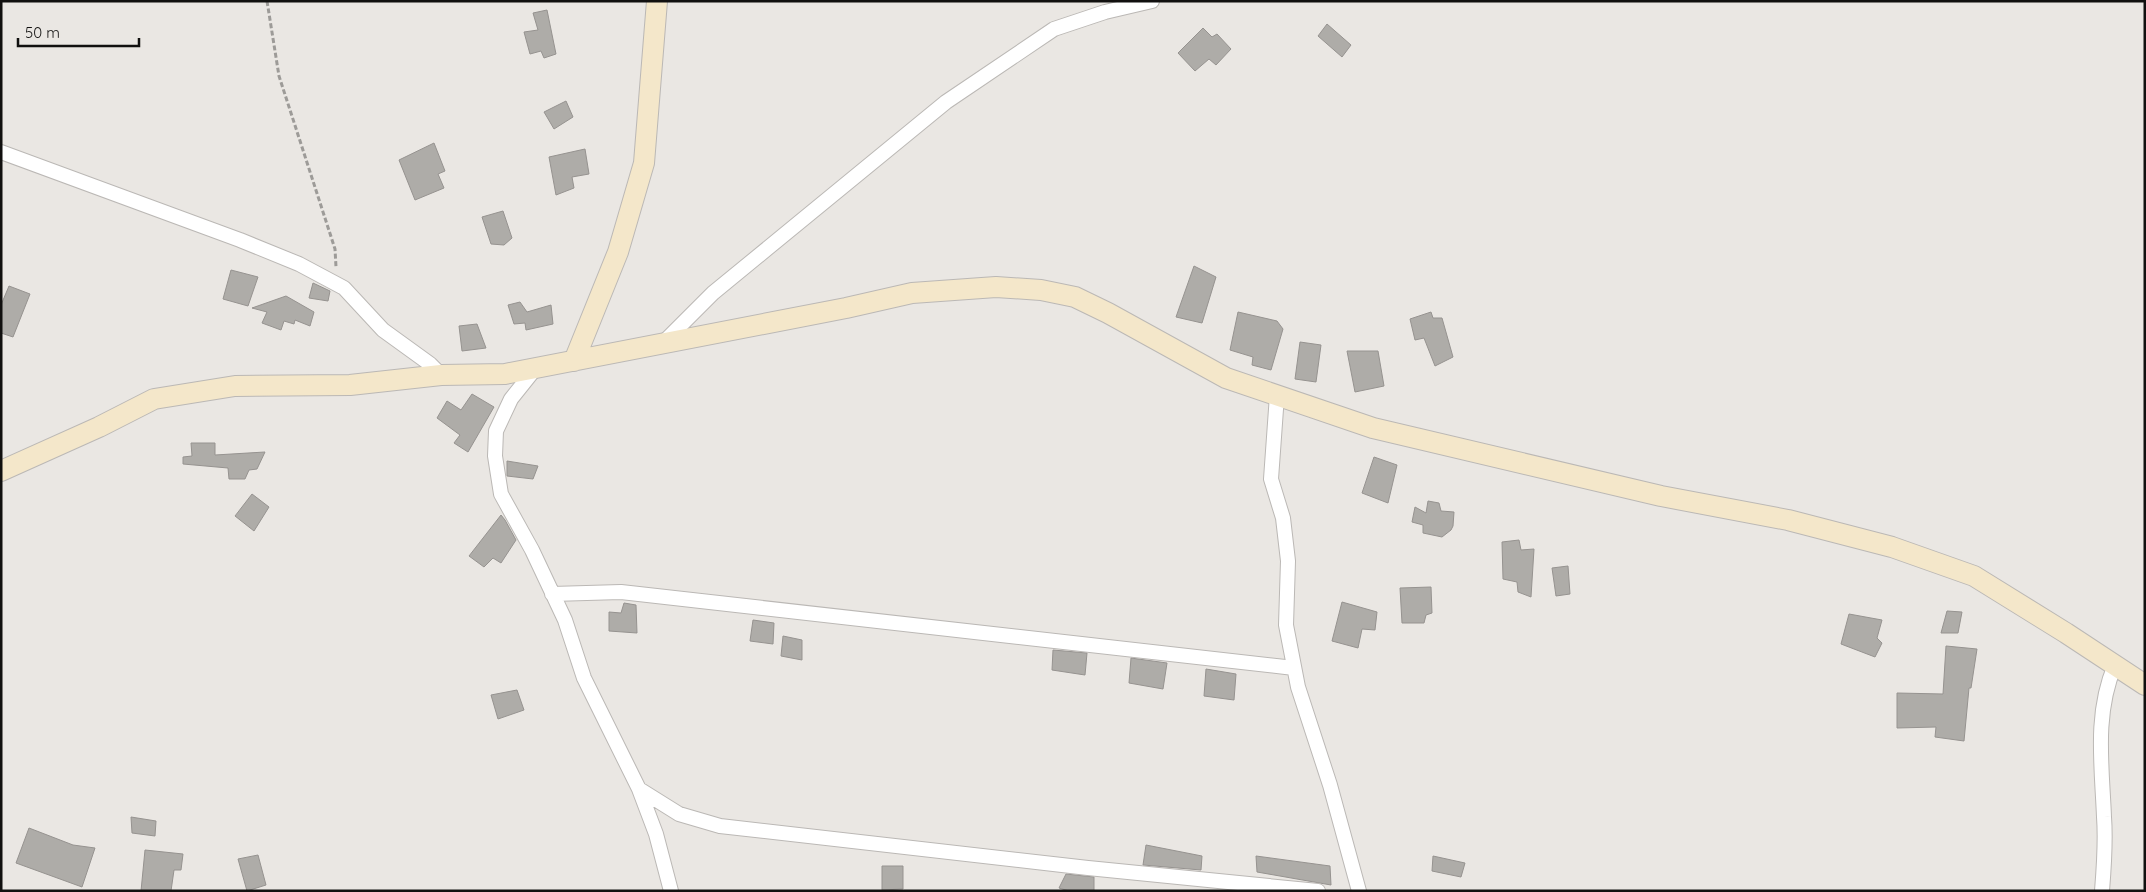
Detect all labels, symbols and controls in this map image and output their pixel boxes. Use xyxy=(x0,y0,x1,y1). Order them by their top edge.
scale bar xyxy=(18,15,139,47)
text: 50 m xyxy=(25,23,60,42)

